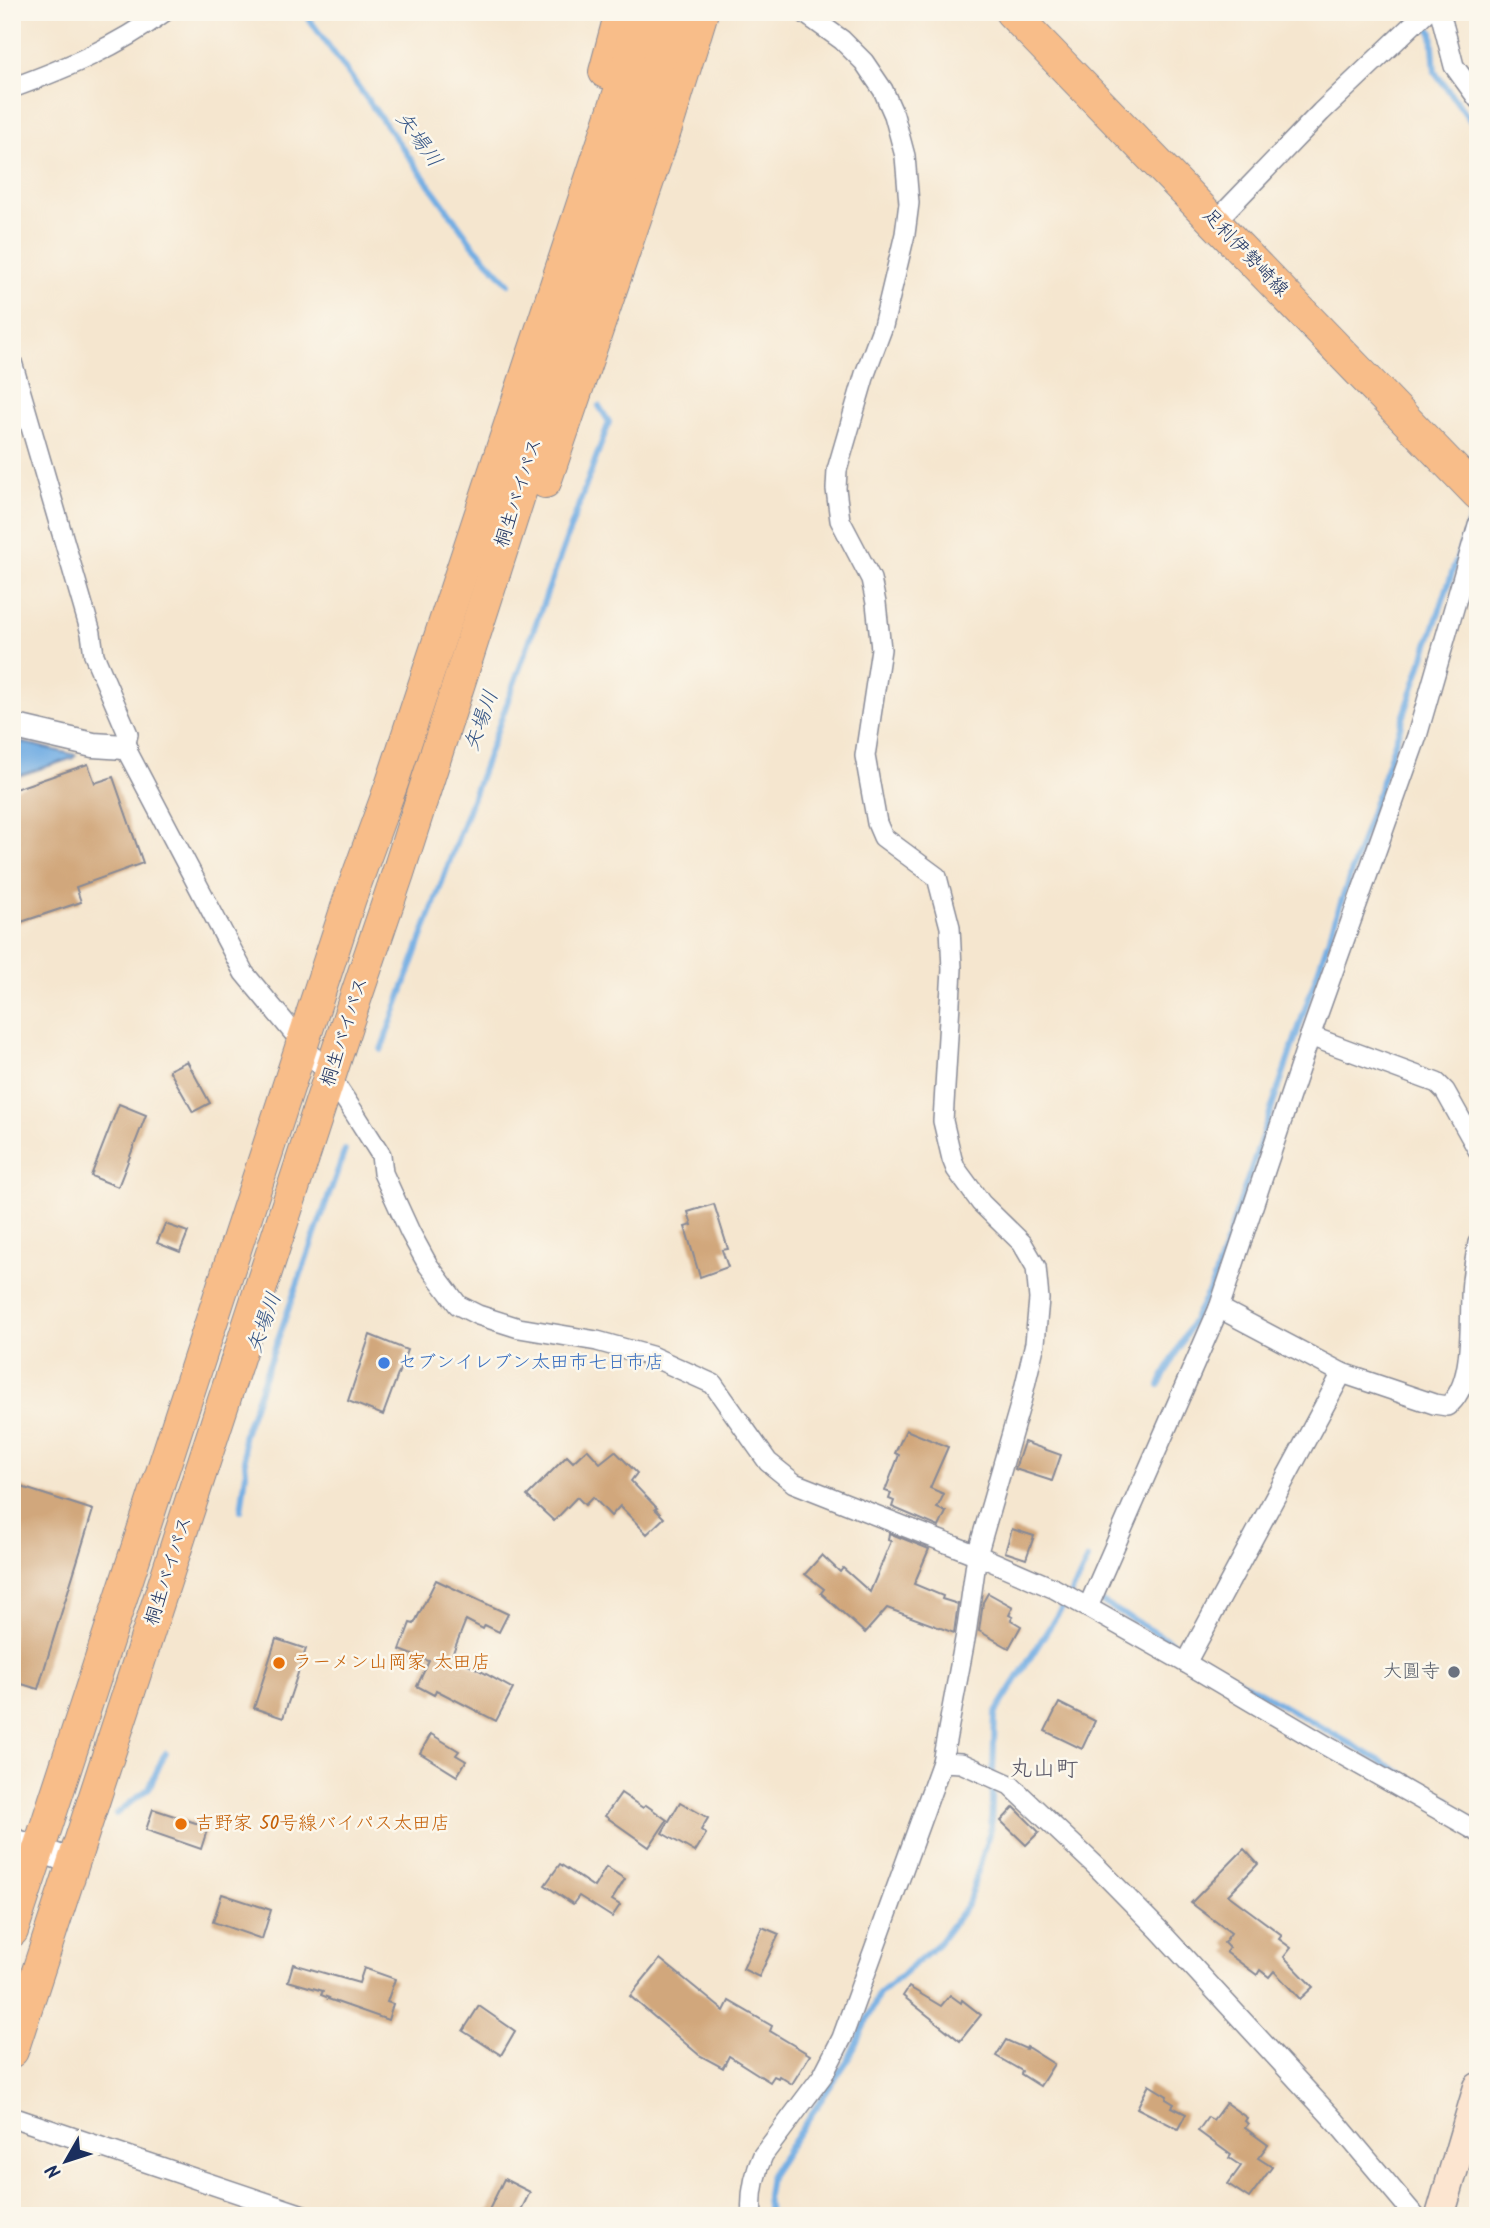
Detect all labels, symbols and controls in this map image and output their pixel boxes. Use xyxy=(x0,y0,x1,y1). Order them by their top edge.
water label: 矢場川 xyxy=(386,105,450,175)
street label: 足利伊勢崎線 xyxy=(1195,202,1295,304)
street label: 桐生バイパス xyxy=(487,434,551,552)
water label: 矢場川 xyxy=(456,686,508,756)
street label: 桐生バイパス xyxy=(313,973,377,1091)
water label: 矢場川 xyxy=(239,1288,291,1358)
place label: セブンイレブン太田市七日市店 xyxy=(398,1348,664,1378)
marker: セブンイレブン太田市七日市店 xyxy=(376,1355,392,1371)
street label: 桐生バイパス xyxy=(137,1512,201,1630)
place label: ラーメン山岡家 太田店 xyxy=(293,1648,491,1678)
marker: ラーメン山岡家 太田店 xyxy=(271,1655,287,1671)
place label: 大圓寺 xyxy=(1383,1657,1440,1687)
marker: 大圓寺 xyxy=(1446,1664,1462,1680)
district label: 丸山町 xyxy=(1010,1752,1079,1788)
place label: 吉野家 50号線バイパス太田店 xyxy=(195,1809,450,1839)
marker: 吉野家 50号線バイパス太田店 xyxy=(173,1816,189,1832)
north arrow xyxy=(32,2126,102,2196)
text: N xyxy=(39,2156,70,2185)

